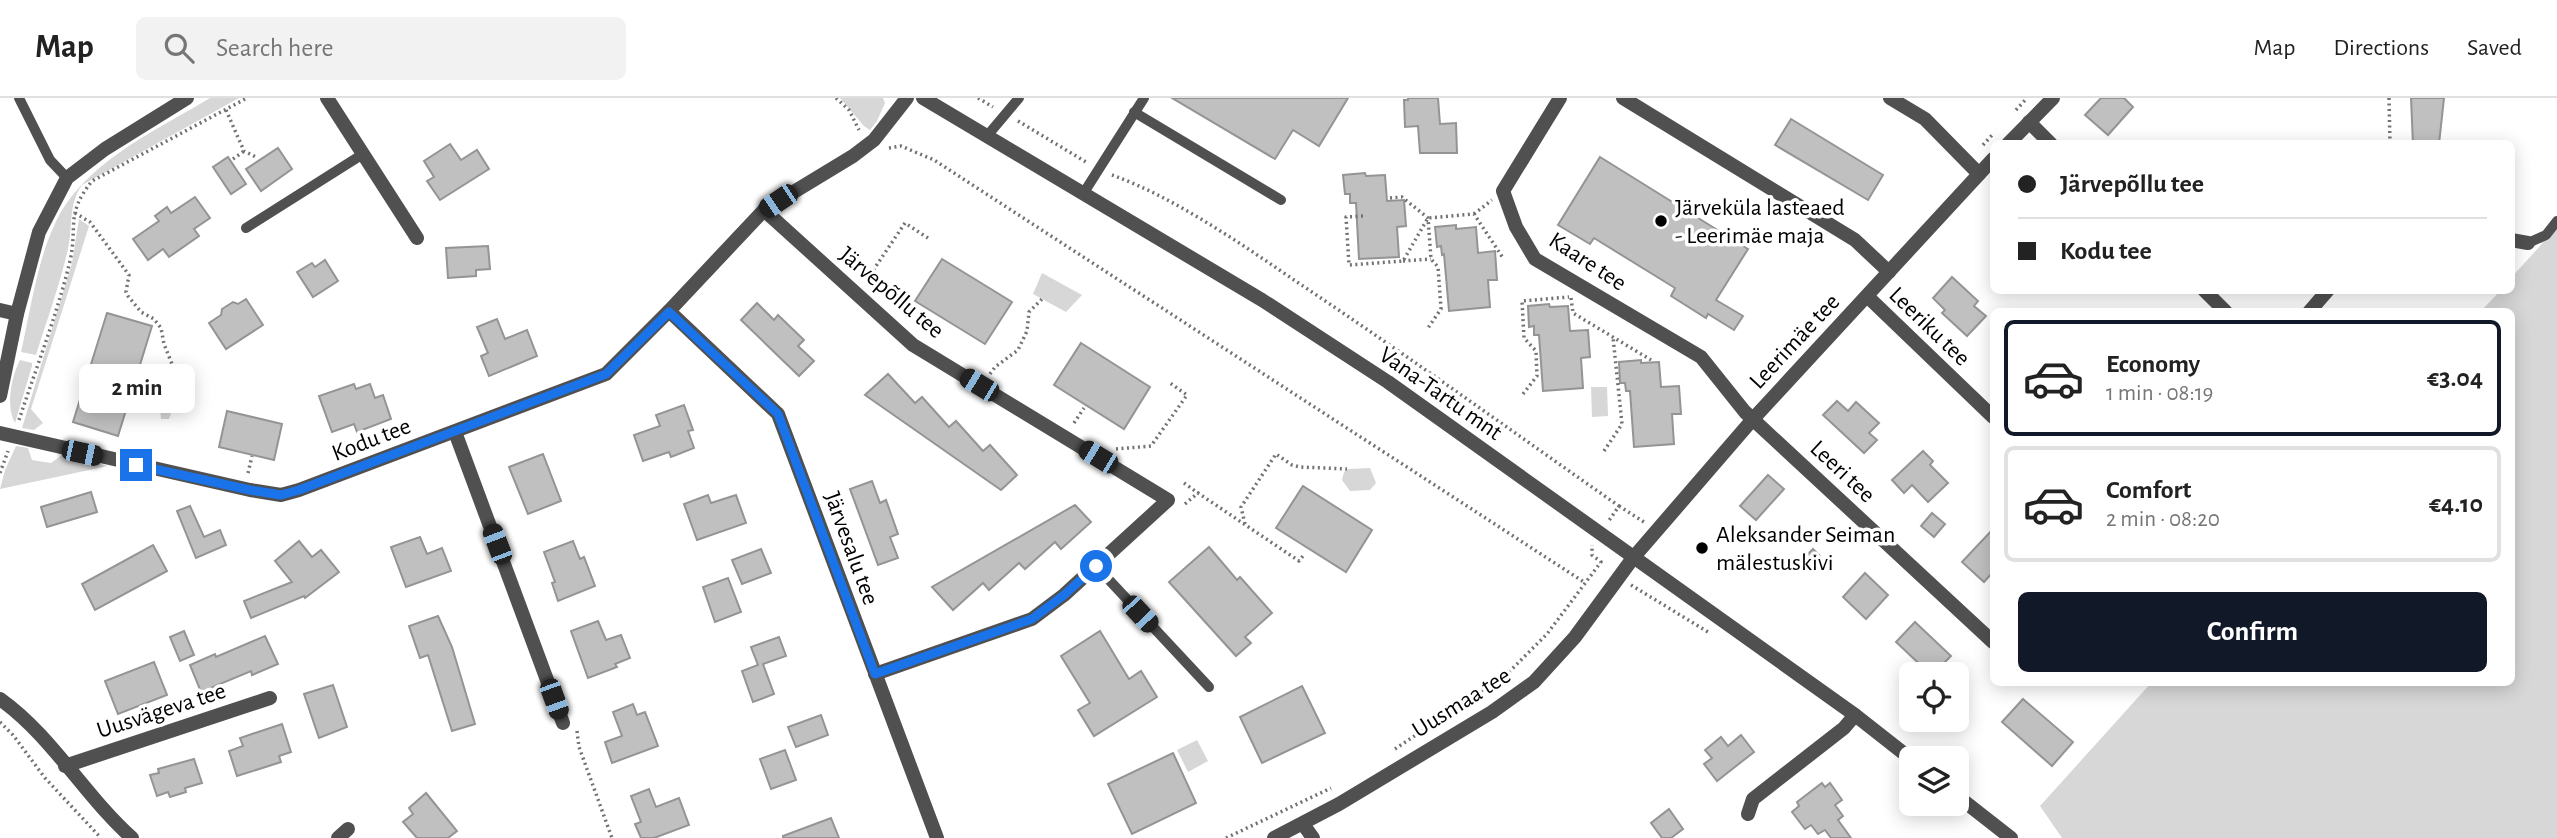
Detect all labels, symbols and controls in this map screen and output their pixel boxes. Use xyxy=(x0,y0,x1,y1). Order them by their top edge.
search box xyxy=(136,17,626,80)
icon: search xyxy=(160,29,198,67)
text: Map xyxy=(35,31,94,64)
text: Search here xyxy=(216,35,334,61)
text: Map xyxy=(2253,36,2295,60)
text: Directions xyxy=(2333,36,2429,60)
text: Saved xyxy=(2467,36,2522,60)
text: Järvepõllu tee xyxy=(2060,171,2204,197)
car xyxy=(755,181,802,221)
place label: Järveküla lasteaed - Leerimäe maja xyxy=(1675,196,1845,248)
marker: Järveküla lasteaed - Leerimäe maja xyxy=(1653,213,1669,229)
street label: Kaare tee xyxy=(1544,228,1630,296)
text: Kodu tee xyxy=(2060,238,2152,264)
street label: Järvepõllu tee xyxy=(835,242,948,343)
street label: Leeriku tee xyxy=(1884,283,1974,371)
street label: Leerimäe tee xyxy=(1745,290,1844,394)
street label: Vana-Tartu mnt xyxy=(1375,343,1507,445)
icon: car xyxy=(2022,347,2085,410)
text: Economy xyxy=(2106,351,2200,377)
callout: 2 min xyxy=(78,364,194,412)
car xyxy=(956,365,1003,405)
text: €3.04 xyxy=(2427,365,2483,391)
text: 2 min xyxy=(111,377,163,400)
text: 1 min · 08:19 xyxy=(2106,382,2213,405)
street label: Kodu tee xyxy=(329,414,414,466)
street label: Leeri tee xyxy=(1805,436,1879,507)
car xyxy=(1075,437,1122,477)
car xyxy=(60,438,105,468)
route end xyxy=(120,449,152,481)
icon: car xyxy=(2022,473,2085,536)
text: Comfort xyxy=(2106,477,2191,503)
street label: Järvesalu tee xyxy=(820,489,883,608)
text: €4.10 xyxy=(2429,491,2483,517)
text: 2 min · 08:20 xyxy=(2106,508,2220,531)
car xyxy=(480,521,515,567)
place label: Aleksander Seiman mälestuskivi xyxy=(1716,523,1895,575)
marker: Aleksander Seiman mälestuskivi xyxy=(1694,540,1710,556)
route start xyxy=(1080,550,1112,582)
car xyxy=(1118,591,1163,637)
button: Confirm xyxy=(2018,592,2487,672)
map controls xyxy=(1899,662,1969,816)
button: locate xyxy=(1899,662,1969,732)
street label: Uusmaa tee xyxy=(1408,663,1515,742)
car xyxy=(537,676,572,722)
street label: Uusvägeva tee xyxy=(94,679,229,743)
button: layers xyxy=(1899,746,1969,816)

